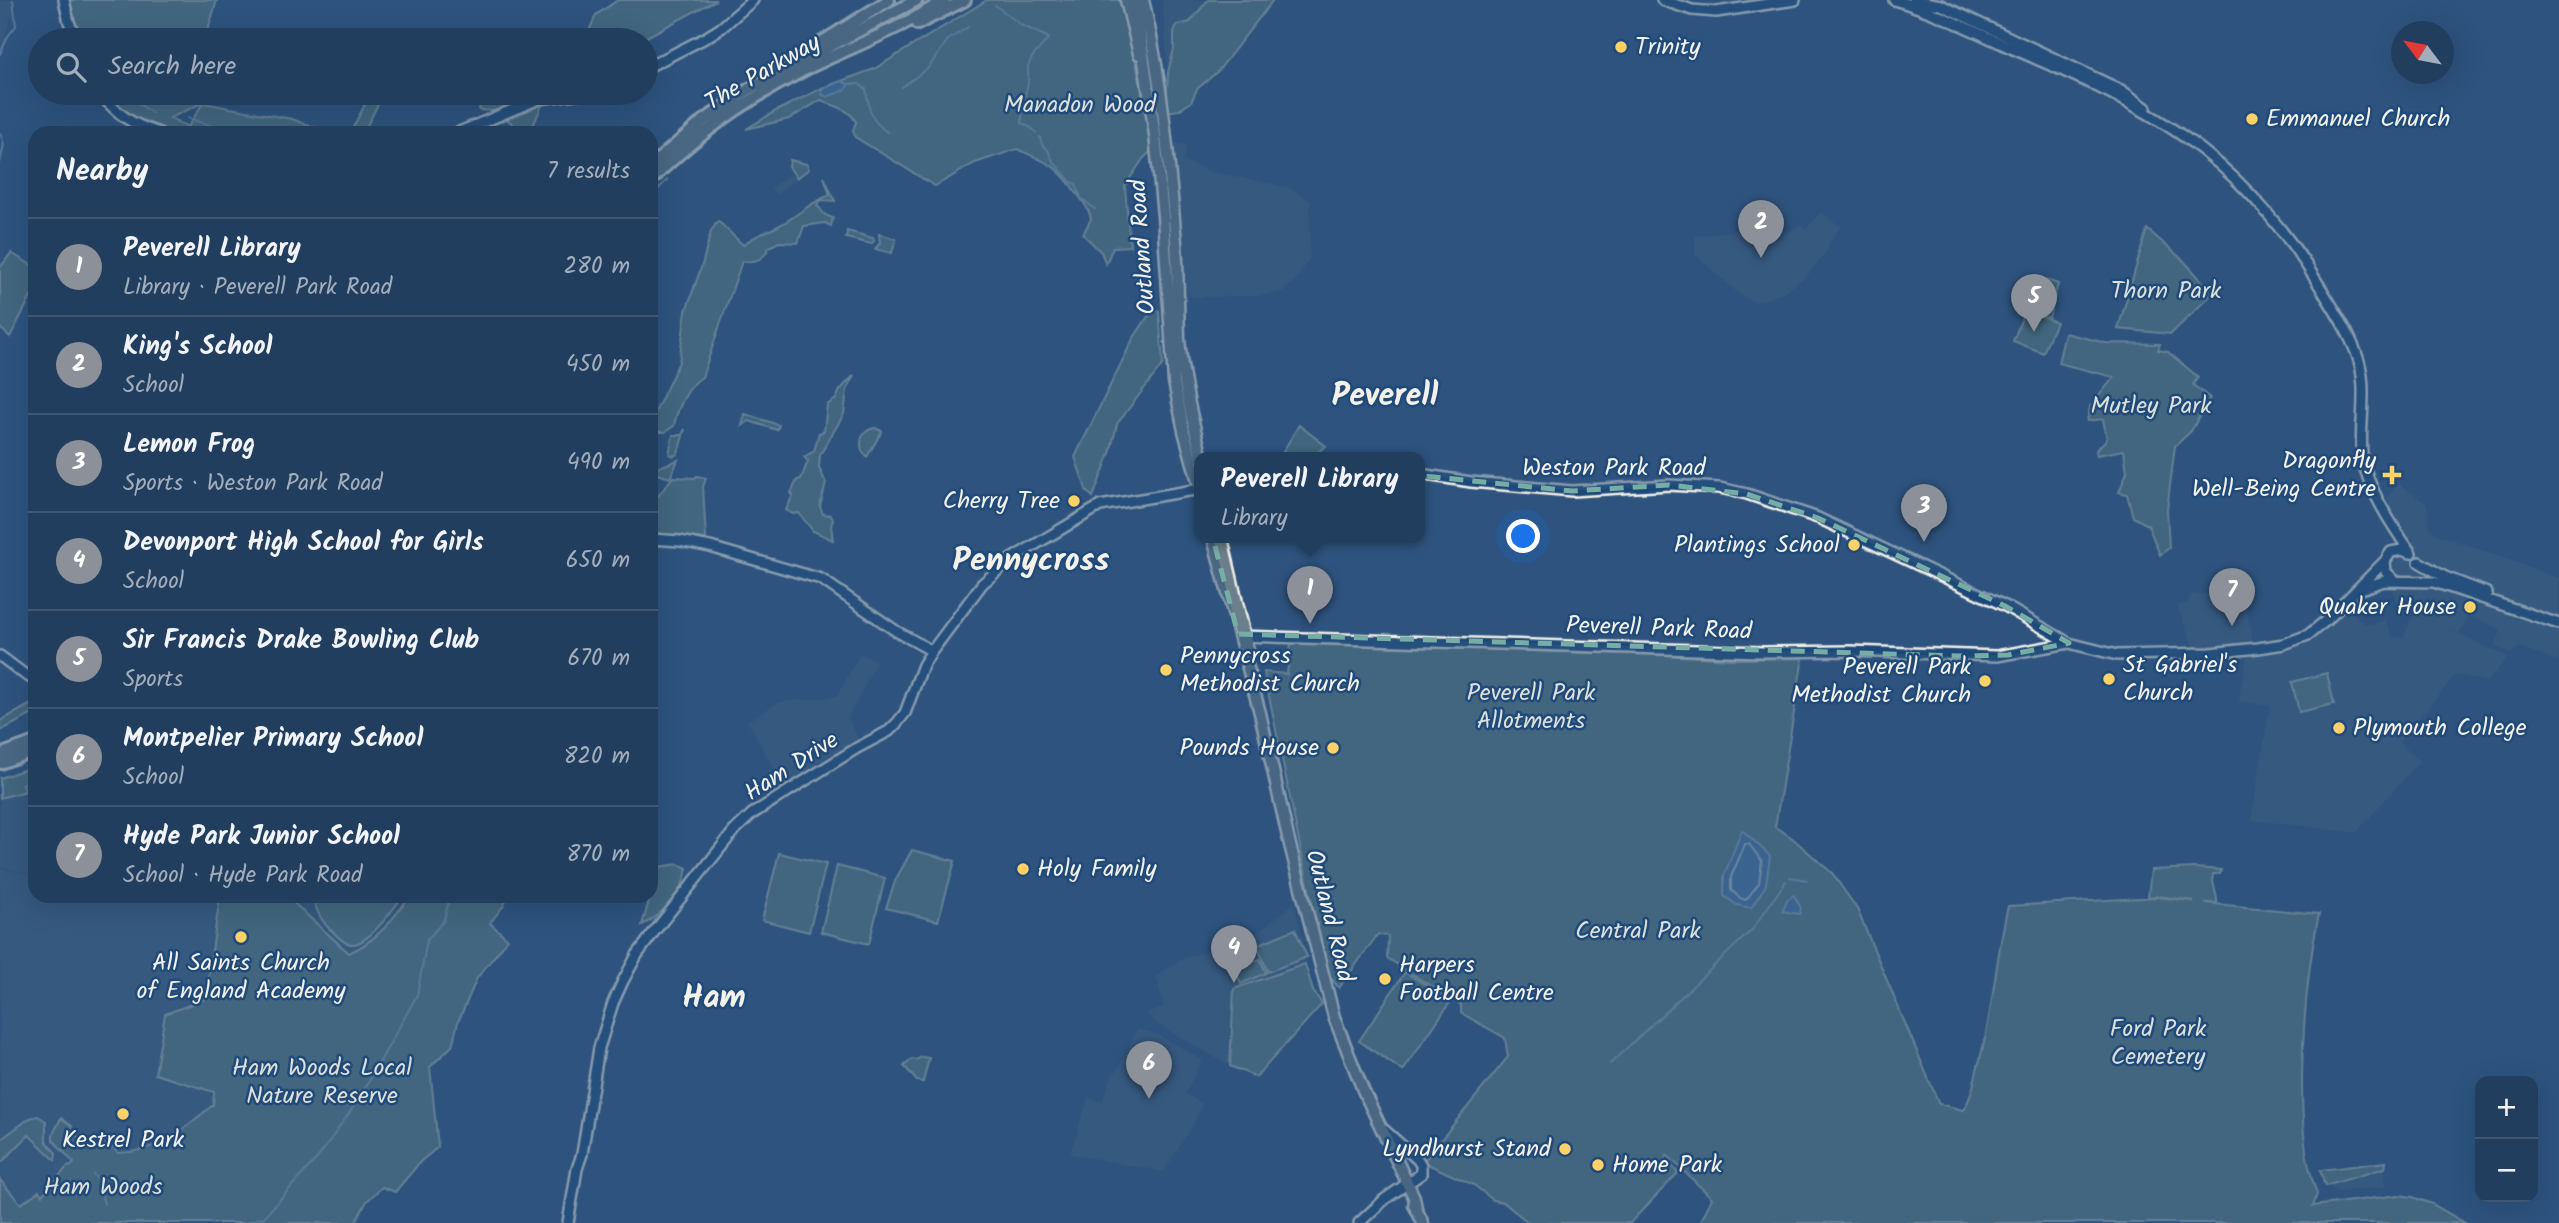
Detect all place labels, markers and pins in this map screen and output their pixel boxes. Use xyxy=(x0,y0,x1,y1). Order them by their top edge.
place label: Trinity xyxy=(1635,28,1701,67)
marker: Trinity xyxy=(1613,39,1629,55)
place label: Emmanuel Church xyxy=(2266,100,2450,139)
marker: Emmanuel Church xyxy=(2244,111,2260,127)
pin: 2 xyxy=(1738,200,1784,258)
pin: 5 xyxy=(2011,274,2057,332)
place label: Dragonfly Well-Being Centre xyxy=(2192,442,2377,509)
marker: Dragonfly Well-Being Centre xyxy=(2382,465,2402,485)
place label: Cherry Tree xyxy=(943,482,1060,521)
pin: 3 xyxy=(1901,484,1947,542)
marker: Cherry Tree xyxy=(1066,493,1082,509)
place label: Plantings School xyxy=(1674,526,1840,565)
marker: Plantings School xyxy=(1846,537,1862,553)
pin: 1 xyxy=(1287,566,1333,624)
pin: 7 xyxy=(2209,568,2255,626)
place label: Quaker House xyxy=(2319,588,2456,627)
marker: Quaker House xyxy=(2462,599,2478,615)
place label: Pennycross Methodist Church xyxy=(1180,637,1360,704)
place label: St Gabriel's Church xyxy=(2123,646,2237,713)
place label: Peverell Park Methodist Church xyxy=(1791,648,1972,715)
marker: Pennycross Methodist Church xyxy=(1158,662,1174,678)
marker: St Gabriel's Church xyxy=(2101,671,2117,687)
marker: Peverell Park Methodist Church xyxy=(1977,673,1993,689)
place label: Plymouth College xyxy=(2353,709,2527,748)
marker: Plymouth College xyxy=(2331,720,2347,736)
place label: Pounds House xyxy=(1179,729,1319,768)
marker: Pounds House xyxy=(1325,740,1341,756)
place label: Holy Family xyxy=(1037,850,1157,889)
marker: Holy Family xyxy=(1015,861,1031,877)
pin: 4 xyxy=(1211,925,1257,983)
marker: All Saints Church of England Academy xyxy=(233,929,249,945)
place label: All Saints Church of England Academy xyxy=(137,944,346,1011)
place label: Harpers Football Centre xyxy=(1399,946,1554,1013)
marker: Harpers Football Centre xyxy=(1377,971,1393,987)
pin: 6 xyxy=(1126,1041,1172,1099)
marker: Kestrel Park xyxy=(115,1106,131,1122)
place label: Kestrel Park xyxy=(62,1121,185,1160)
place label: Lyndhurst Stand xyxy=(1382,1130,1552,1169)
marker: Lyndhurst Stand xyxy=(1557,1141,1573,1157)
place label: Home Park xyxy=(1612,1146,1723,1185)
marker: Home Park xyxy=(1590,1157,1606,1173)

